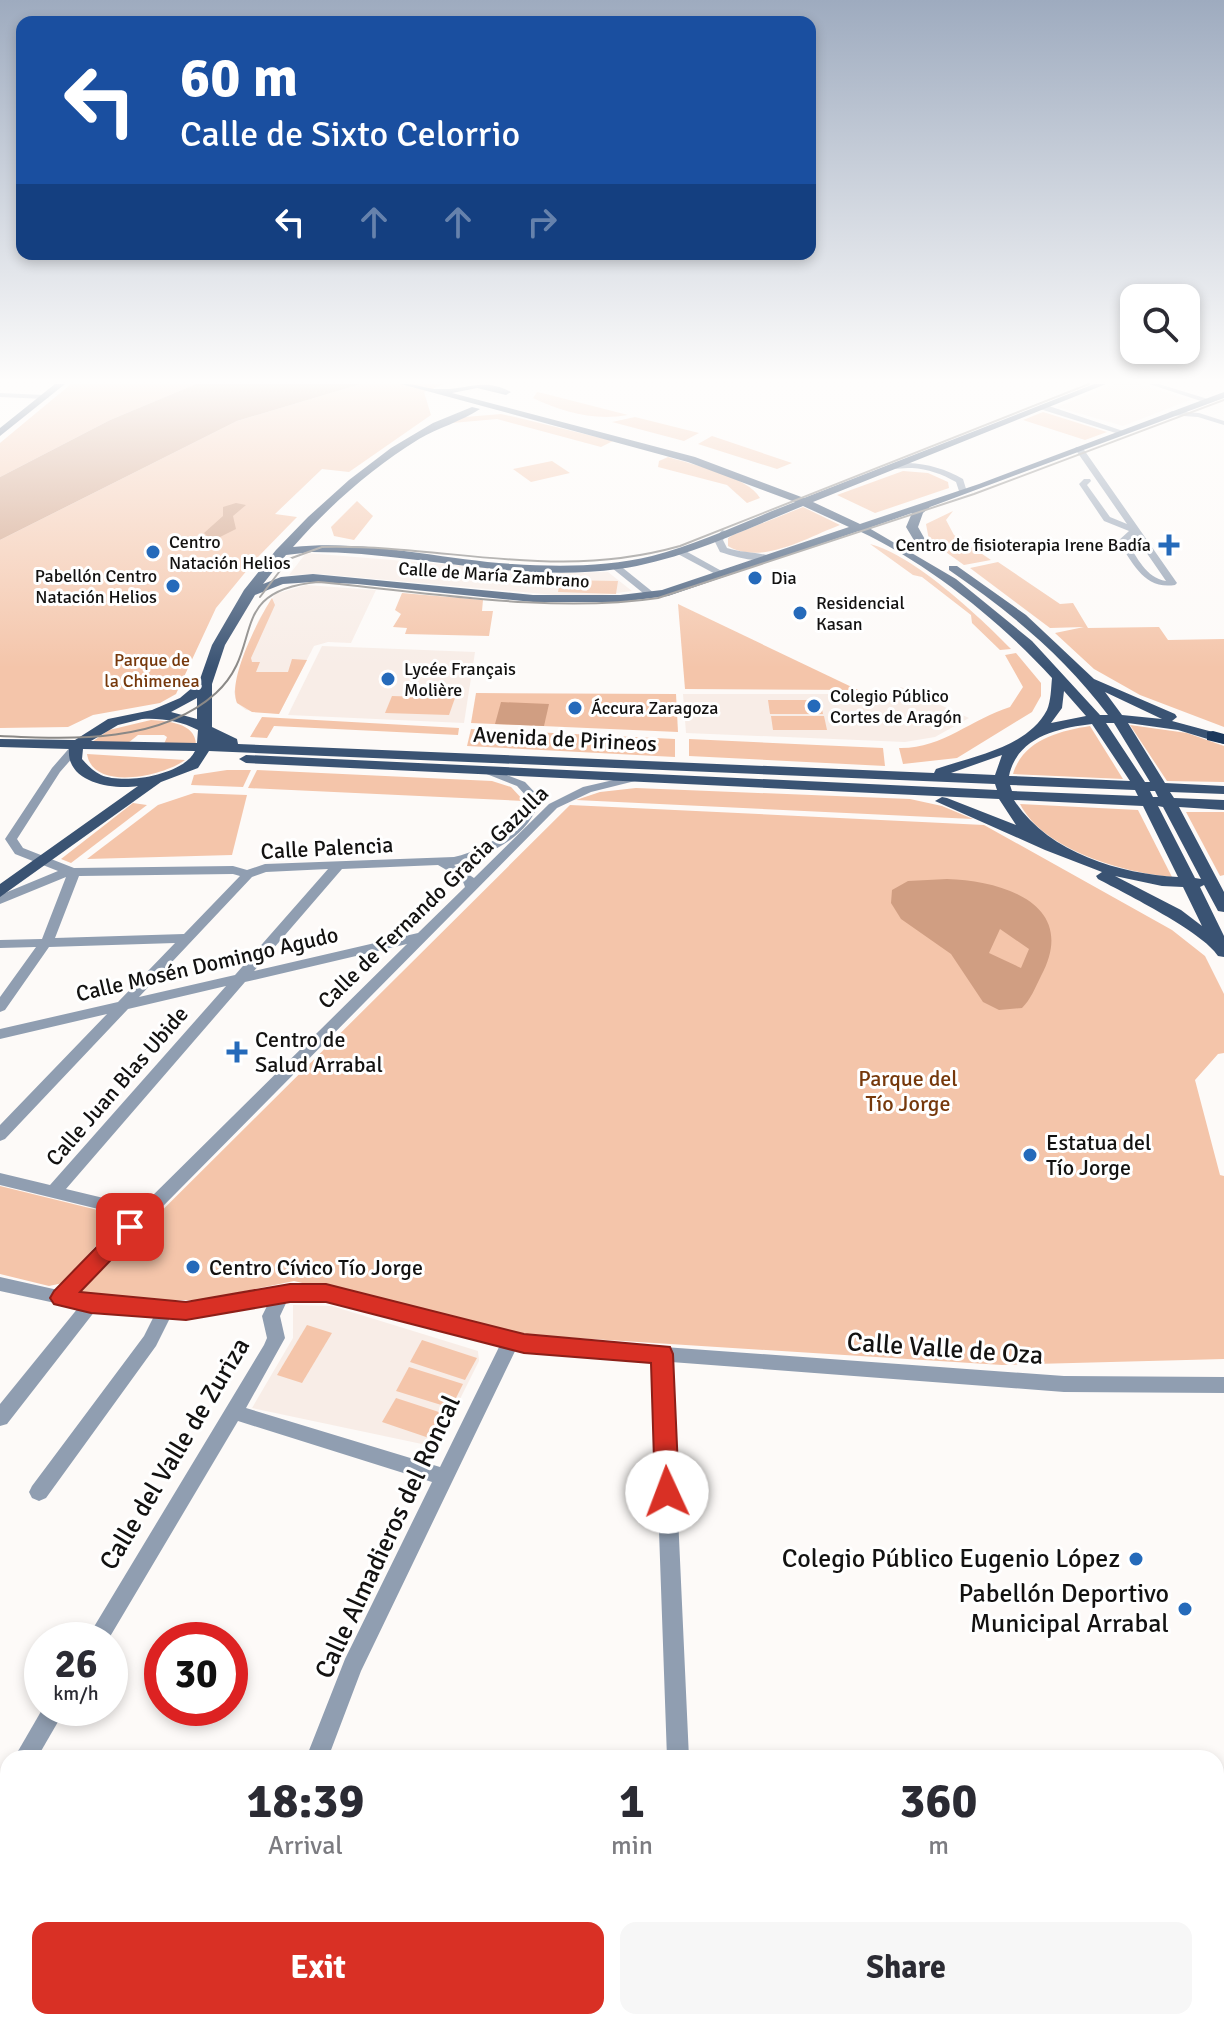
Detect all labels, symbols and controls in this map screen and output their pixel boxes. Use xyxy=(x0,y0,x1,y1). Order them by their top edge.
text: 60 m xyxy=(180,43,298,112)
icon: left xyxy=(48,48,152,152)
text: Calle de Sixto Celorrio xyxy=(180,112,520,157)
icon: left xyxy=(268,200,312,244)
icon: ahead xyxy=(352,200,396,244)
icon: ahead xyxy=(436,200,480,244)
icon: right xyxy=(520,200,564,244)
map controls xyxy=(1120,284,1200,364)
button: search xyxy=(1120,284,1200,364)
place label: Centro Natación Helios xyxy=(169,531,291,574)
place label: Centro de fisioterapia Irene Badía xyxy=(896,534,1151,556)
marker: Centro de fisioterapia Irene Badía xyxy=(1158,534,1180,556)
marker: Centro Natación Helios xyxy=(144,543,162,561)
street label: Calle de María Zambrano xyxy=(398,557,590,593)
place label: Pabellón Centro Natación Helios xyxy=(35,565,157,608)
place label: Dia xyxy=(771,567,797,589)
marker: Dia xyxy=(746,569,764,587)
marker: Pabellón Centro Natación Helios xyxy=(164,577,182,595)
place label: Residencial Kasan xyxy=(816,592,905,635)
marker: Residencial Kasan xyxy=(791,604,809,622)
park label: Parque de la Chimenea xyxy=(104,649,200,692)
place label: Lycée Français Molière xyxy=(404,658,516,701)
marker: Lycée Français Molière xyxy=(379,670,397,688)
place label: Colegio Público Cortes de Aragón xyxy=(830,685,962,728)
place label: Áccura Zaragoza xyxy=(591,697,718,719)
marker: Colegio Público Cortes de Aragón xyxy=(805,697,823,715)
marker: Áccura Zaragoza xyxy=(566,699,584,717)
street label: Avenida de Pirineos xyxy=(472,721,658,757)
street label: Calle de Fernando Gracia Gazulla xyxy=(312,780,554,1014)
street label: Calle Palencia xyxy=(260,831,394,865)
street label: Calle Mosén Domingo Agudo xyxy=(73,921,341,1007)
street label: Calle Juan Blas Ubide xyxy=(40,1001,194,1171)
place label: Centro de Salud Arrabal xyxy=(255,1026,383,1078)
marker: Centro de Salud Arrabal xyxy=(226,1041,248,1063)
park label: Parque del Tío Jorge xyxy=(858,1065,958,1117)
place label: Estatua del Tío Jorge xyxy=(1046,1129,1152,1181)
marker: Estatua del Tío Jorge xyxy=(1021,1146,1039,1164)
pin xyxy=(96,1193,164,1261)
icon: arrive xyxy=(108,1205,152,1249)
place label: Centro Cívico Tío Jorge xyxy=(209,1254,423,1281)
marker: Centro Cívico Tío Jorge xyxy=(184,1258,202,1276)
street label: Calle Valle de Oza xyxy=(846,1326,1044,1372)
street label: Calle del Valle de Zuriza xyxy=(93,1332,257,1576)
street label: Calle Almadieros del Roncal xyxy=(308,1390,468,1684)
position arrow xyxy=(625,1450,709,1534)
place label: Colegio Público Eugenio López xyxy=(782,1543,1120,1575)
marker: Colegio Público Eugenio López xyxy=(1127,1550,1145,1568)
place label: Pabellón Deportivo Municipal Arrabal xyxy=(958,1578,1169,1640)
marker: Pabellón Deportivo Municipal Arrabal xyxy=(1176,1600,1194,1618)
speed limit sign: 30 xyxy=(144,1622,248,1726)
text: 26 xyxy=(54,1639,98,1689)
text: km/h xyxy=(53,1681,99,1706)
text: 18:39 xyxy=(247,1772,364,1831)
text: 1 xyxy=(619,1772,645,1831)
text: 360 xyxy=(900,1772,977,1831)
text: Arrival xyxy=(268,1830,343,1862)
text: min xyxy=(611,1830,653,1862)
text: m xyxy=(928,1830,949,1862)
button: Exit xyxy=(32,1922,604,2014)
button: Share xyxy=(620,1922,1192,2014)

